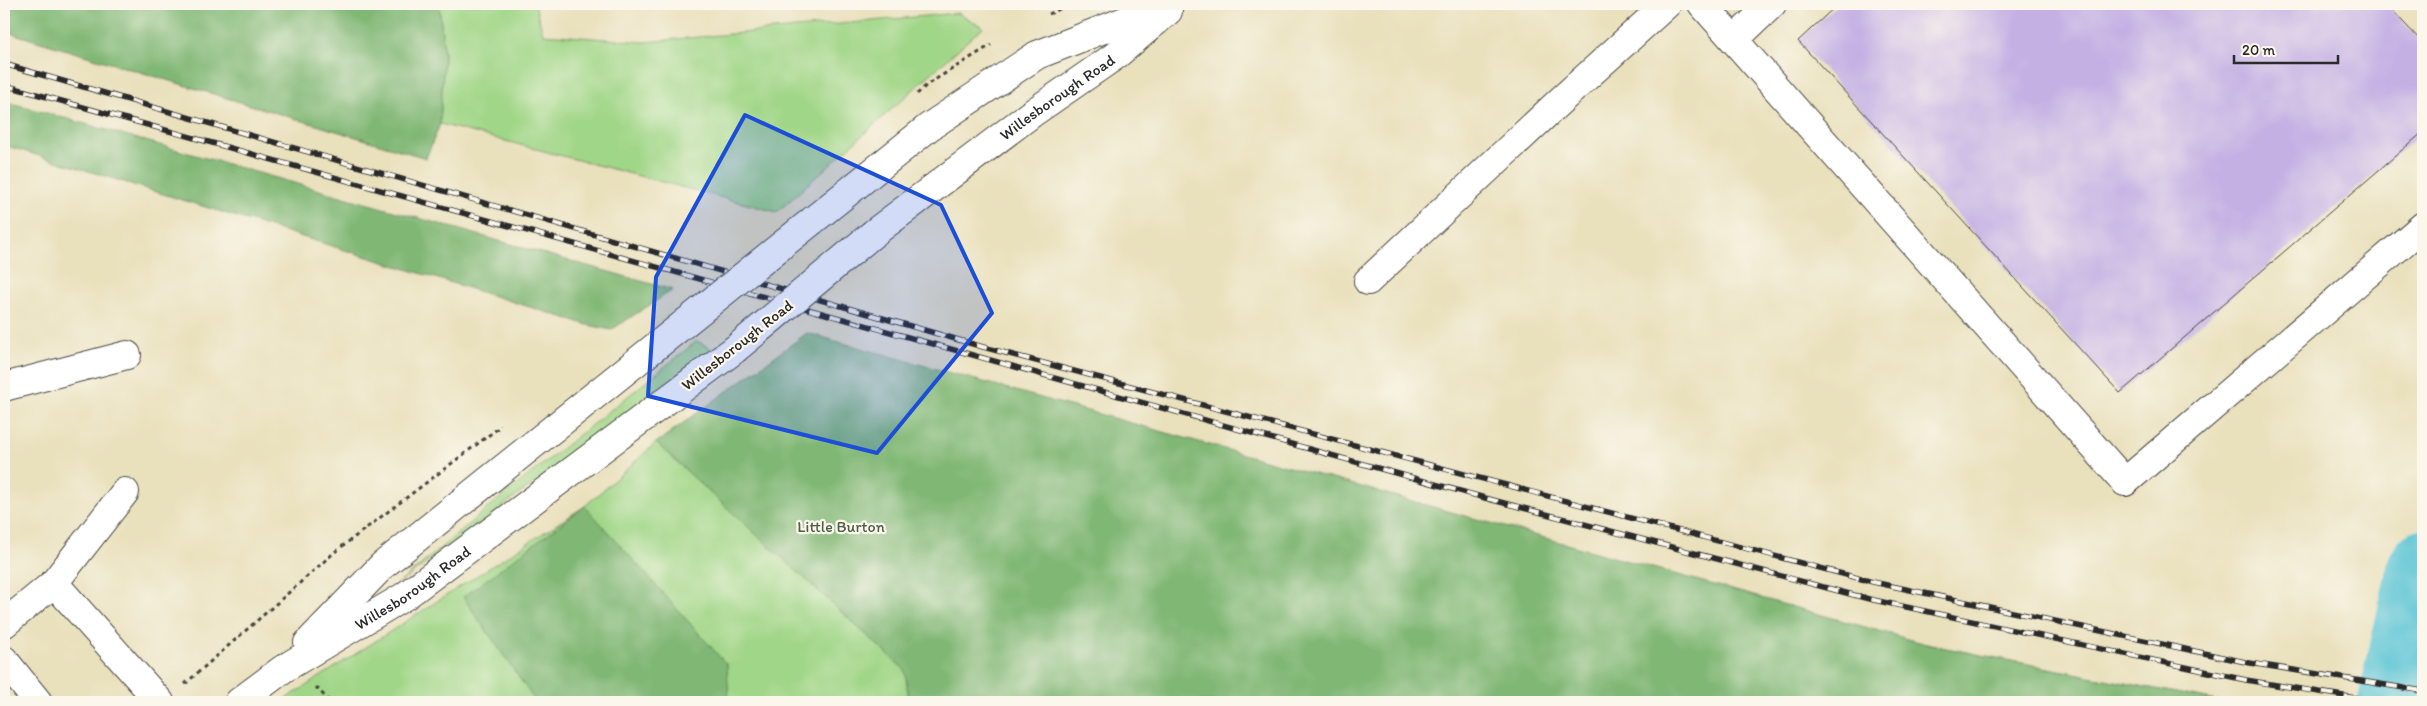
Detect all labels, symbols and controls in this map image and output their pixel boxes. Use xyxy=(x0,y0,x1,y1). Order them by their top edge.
scale bar xyxy=(2234,32,2338,64)
text: 20 m xyxy=(2242,41,2276,59)
street label: Willesborough Road xyxy=(996,50,1118,144)
street label: Willesborough Road xyxy=(678,295,797,394)
park label: Little Burton xyxy=(797,517,885,536)
street label: Willesborough Road xyxy=(351,541,474,634)

